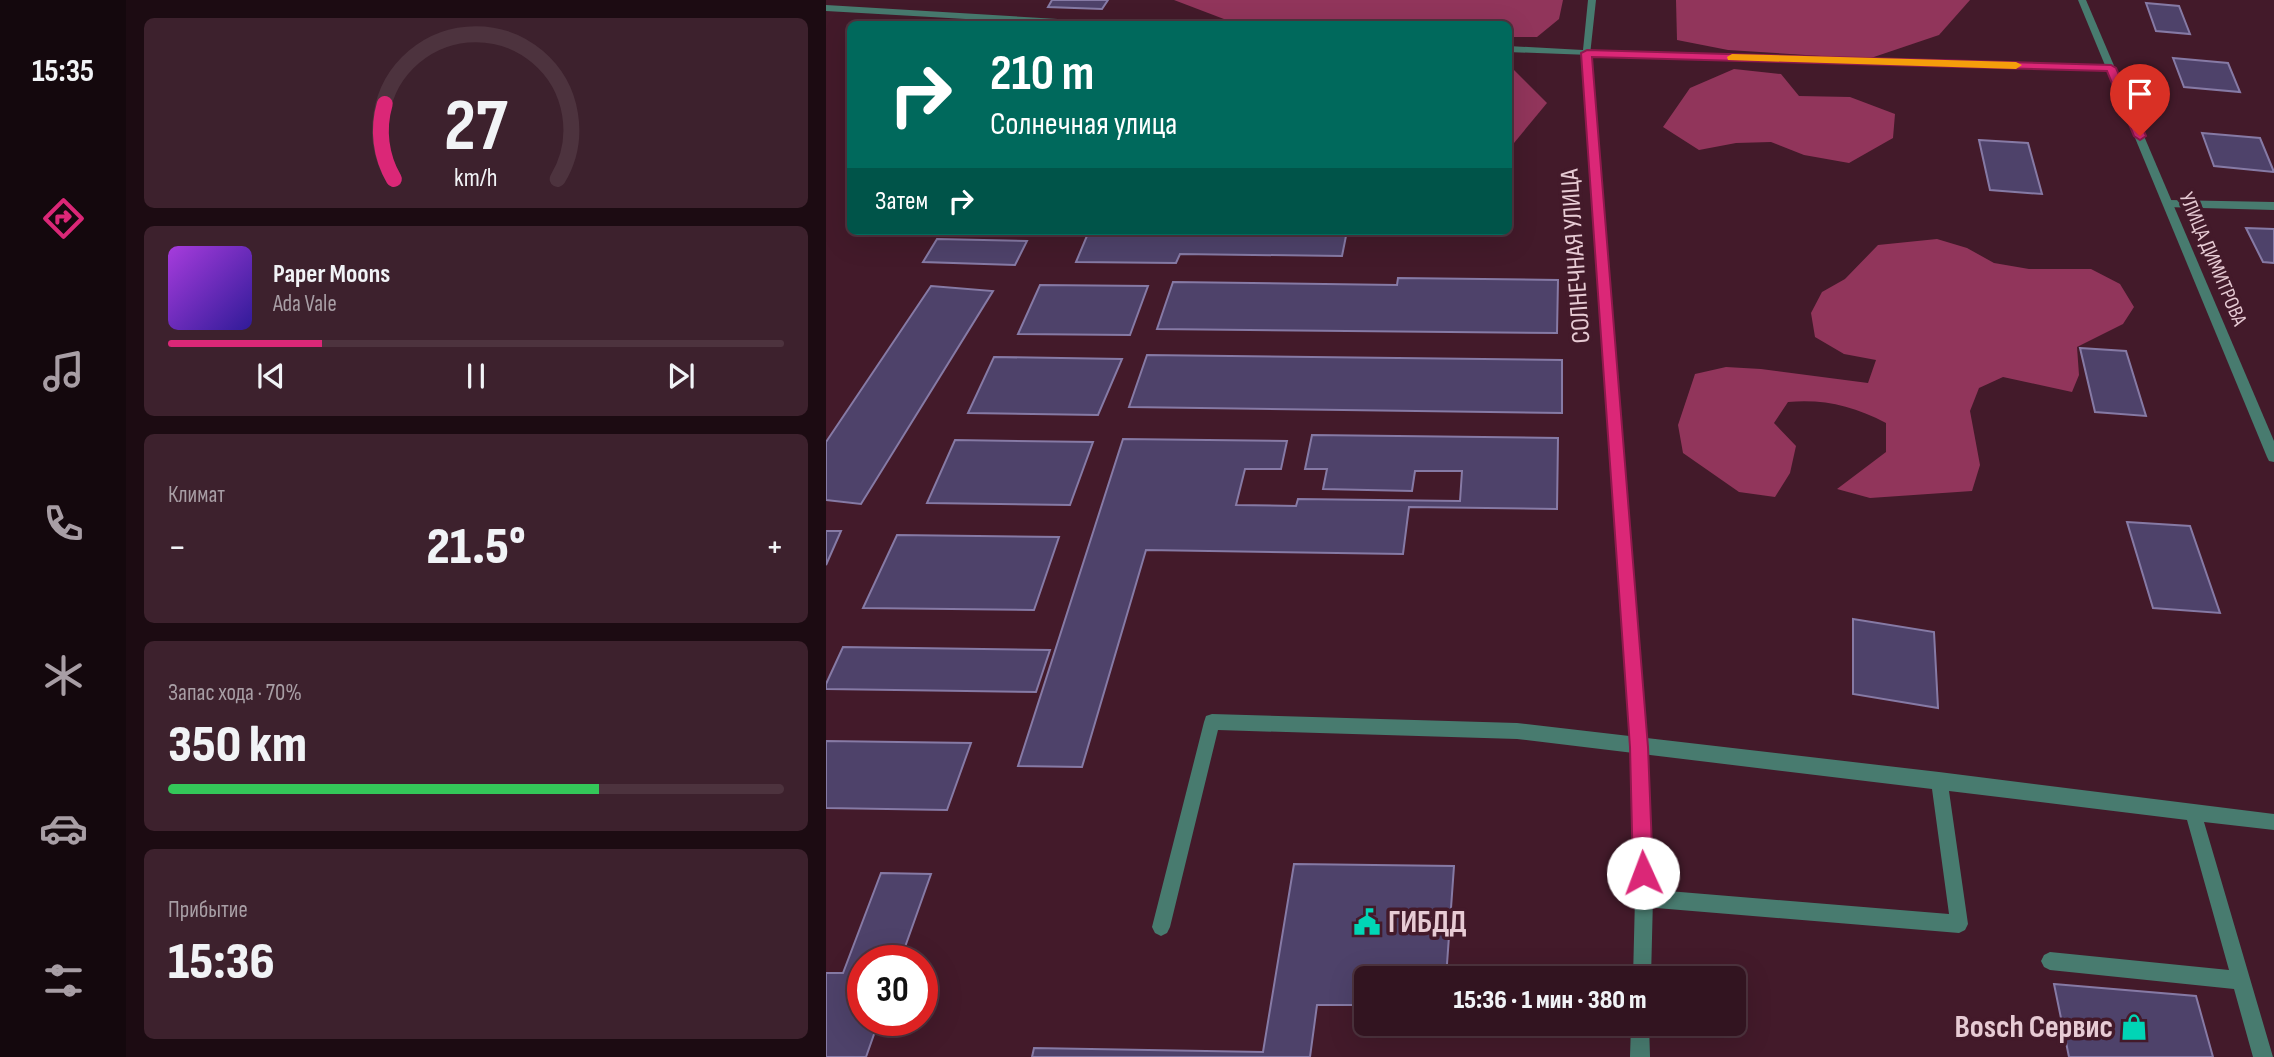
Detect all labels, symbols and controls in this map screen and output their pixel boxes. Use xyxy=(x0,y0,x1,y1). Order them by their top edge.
text: 210 m xyxy=(990,45,1094,104)
icon: right xyxy=(875,49,966,140)
text: 15:35 xyxy=(32,52,94,91)
pin xyxy=(2110,64,2170,136)
icon: arrive xyxy=(2121,75,2159,113)
text: 27 xyxy=(444,83,508,171)
text: Солнечная улица xyxy=(990,105,1177,144)
text: km/h xyxy=(454,163,498,194)
street label: СОЛНЕЧНАЯ УЛИЦА xyxy=(1554,167,1598,344)
icon: right xyxy=(942,182,980,220)
text: Затем xyxy=(875,186,928,217)
street label: УЛИЦА ДИМИТРОВА xyxy=(2174,189,2253,330)
icon: directions xyxy=(39,194,88,243)
text: Paper Moons xyxy=(273,259,390,290)
text: Ada Vale xyxy=(273,290,337,318)
icon: music xyxy=(39,347,88,396)
icon: previous xyxy=(252,357,290,395)
icon: pause xyxy=(457,357,495,395)
icon: next xyxy=(662,357,700,395)
text: Климат xyxy=(168,481,225,509)
icon: phone xyxy=(39,499,88,548)
text: 21.5° xyxy=(426,516,526,579)
text: − xyxy=(168,525,187,570)
text: + xyxy=(765,525,784,570)
icon: climate xyxy=(39,651,88,700)
text: Запас хода · 70% xyxy=(168,679,302,707)
text: 350 km xyxy=(168,714,307,777)
icon: car xyxy=(39,804,88,853)
position arrow xyxy=(1606,836,1680,910)
text: Прибытие xyxy=(168,896,248,924)
place label: ГИБДД xyxy=(1388,903,1467,942)
public building icon: ГИБДД xyxy=(1352,907,1382,937)
text: 15:36 xyxy=(168,931,275,994)
speed limit sign: 30 xyxy=(847,945,938,1036)
icon: filters xyxy=(39,956,88,1005)
text: 15:36 · 1 мин · 380 m xyxy=(1453,985,1647,1016)
place label: Bosch Сервис xyxy=(1955,1008,2113,1047)
shop icon: Bosch Сервис xyxy=(2119,1012,2149,1042)

